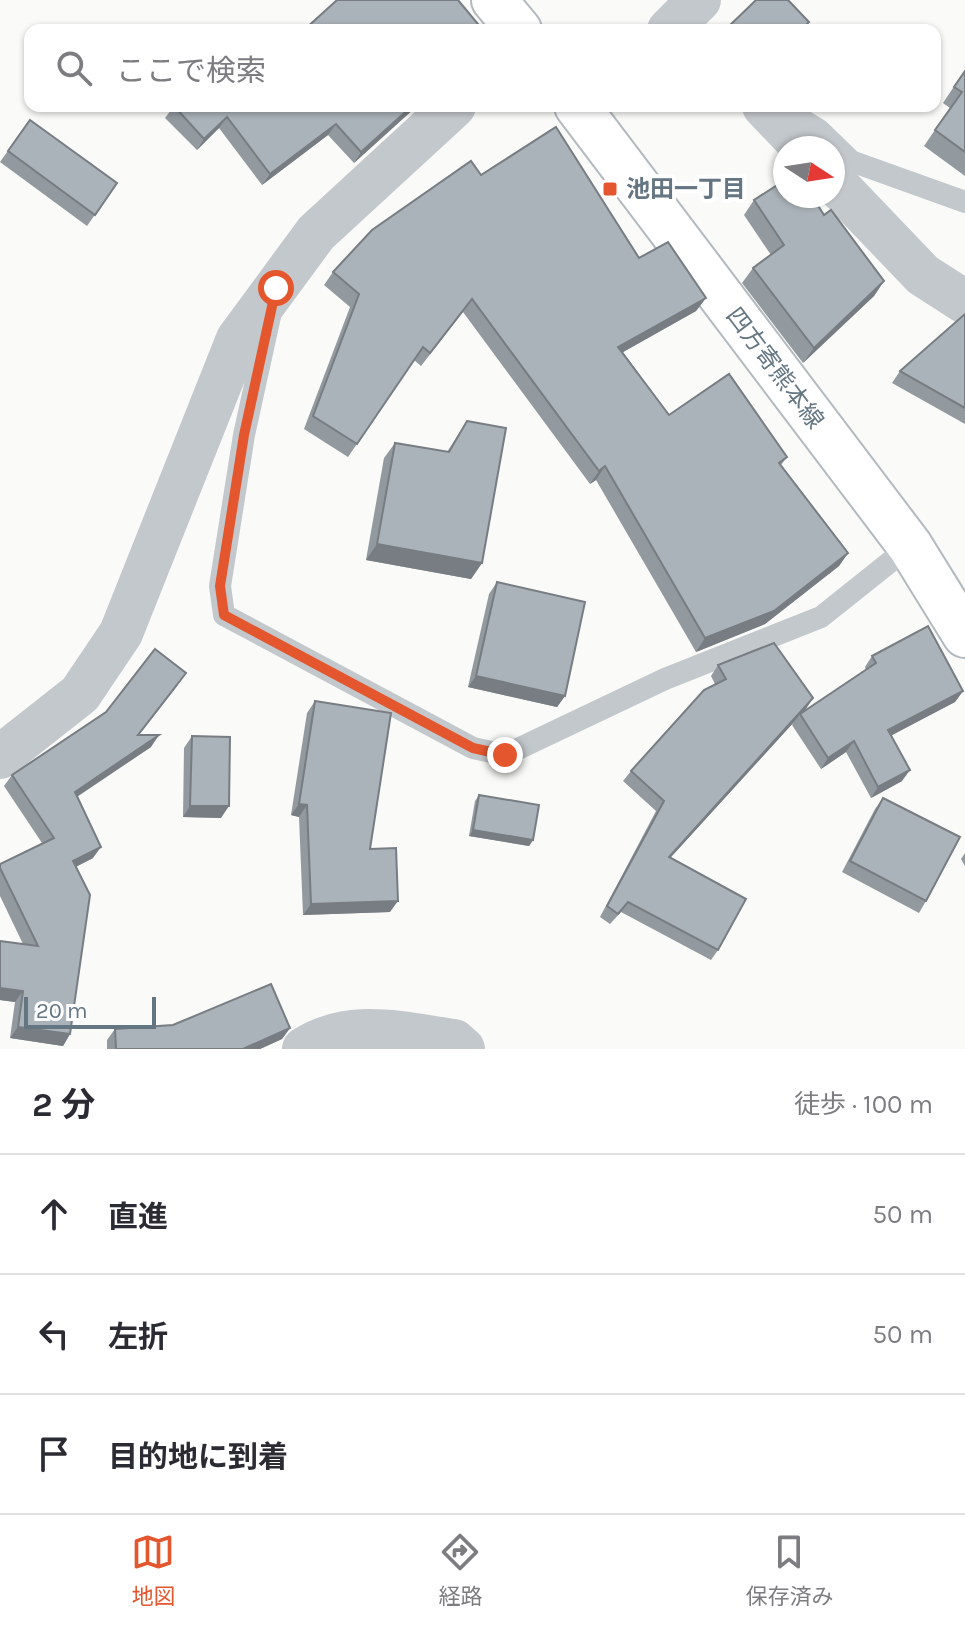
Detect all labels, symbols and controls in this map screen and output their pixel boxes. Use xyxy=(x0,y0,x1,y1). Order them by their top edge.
search box xyxy=(24,24,941,112)
icon: search xyxy=(52,46,96,90)
text: ここで検索 xyxy=(116,53,266,89)
north arrow xyxy=(773,136,845,208)
place label: 池田一丁目 xyxy=(626,175,746,203)
marker: 池田一丁目 xyxy=(601,180,619,198)
route start xyxy=(258,270,294,306)
street label: 四方寄熊本線 xyxy=(720,302,830,434)
route end xyxy=(487,737,523,773)
scale bar xyxy=(24,993,156,1029)
text: 20 m xyxy=(36,998,88,1024)
text: 2 分 xyxy=(32,1085,95,1125)
text: 徒歩 · 100 m xyxy=(794,1089,933,1120)
icon: ahead xyxy=(32,1192,76,1236)
text: 直進 xyxy=(108,1199,168,1235)
text: 50 m xyxy=(872,1199,933,1230)
icon: left xyxy=(32,1312,76,1356)
text: 左折 xyxy=(108,1319,168,1355)
text: 50 m xyxy=(872,1319,933,1350)
icon: arrive xyxy=(32,1432,76,1476)
text: 目的地に到着 xyxy=(108,1439,288,1475)
tab: 地図 xyxy=(131,1530,176,1610)
tab: 経路 xyxy=(438,1530,483,1610)
tab: 保存済み xyxy=(745,1530,834,1610)

